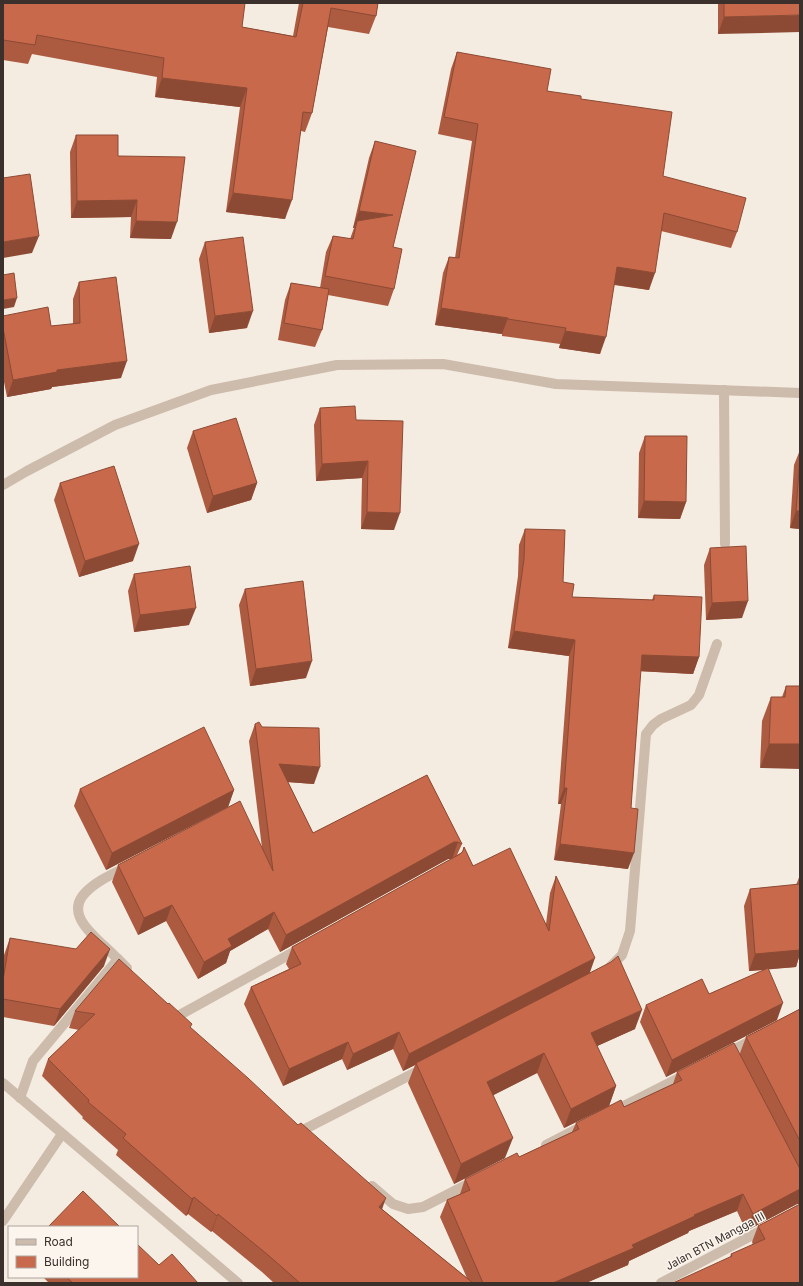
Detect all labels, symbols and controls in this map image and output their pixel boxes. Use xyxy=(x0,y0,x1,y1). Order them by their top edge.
street label: Jalan BTN Mangga III xyxy=(663,1209,767,1273)
legend xyxy=(8,1226,138,1278)
text: Road xyxy=(44,1234,73,1249)
text: Building xyxy=(44,1254,89,1269)

